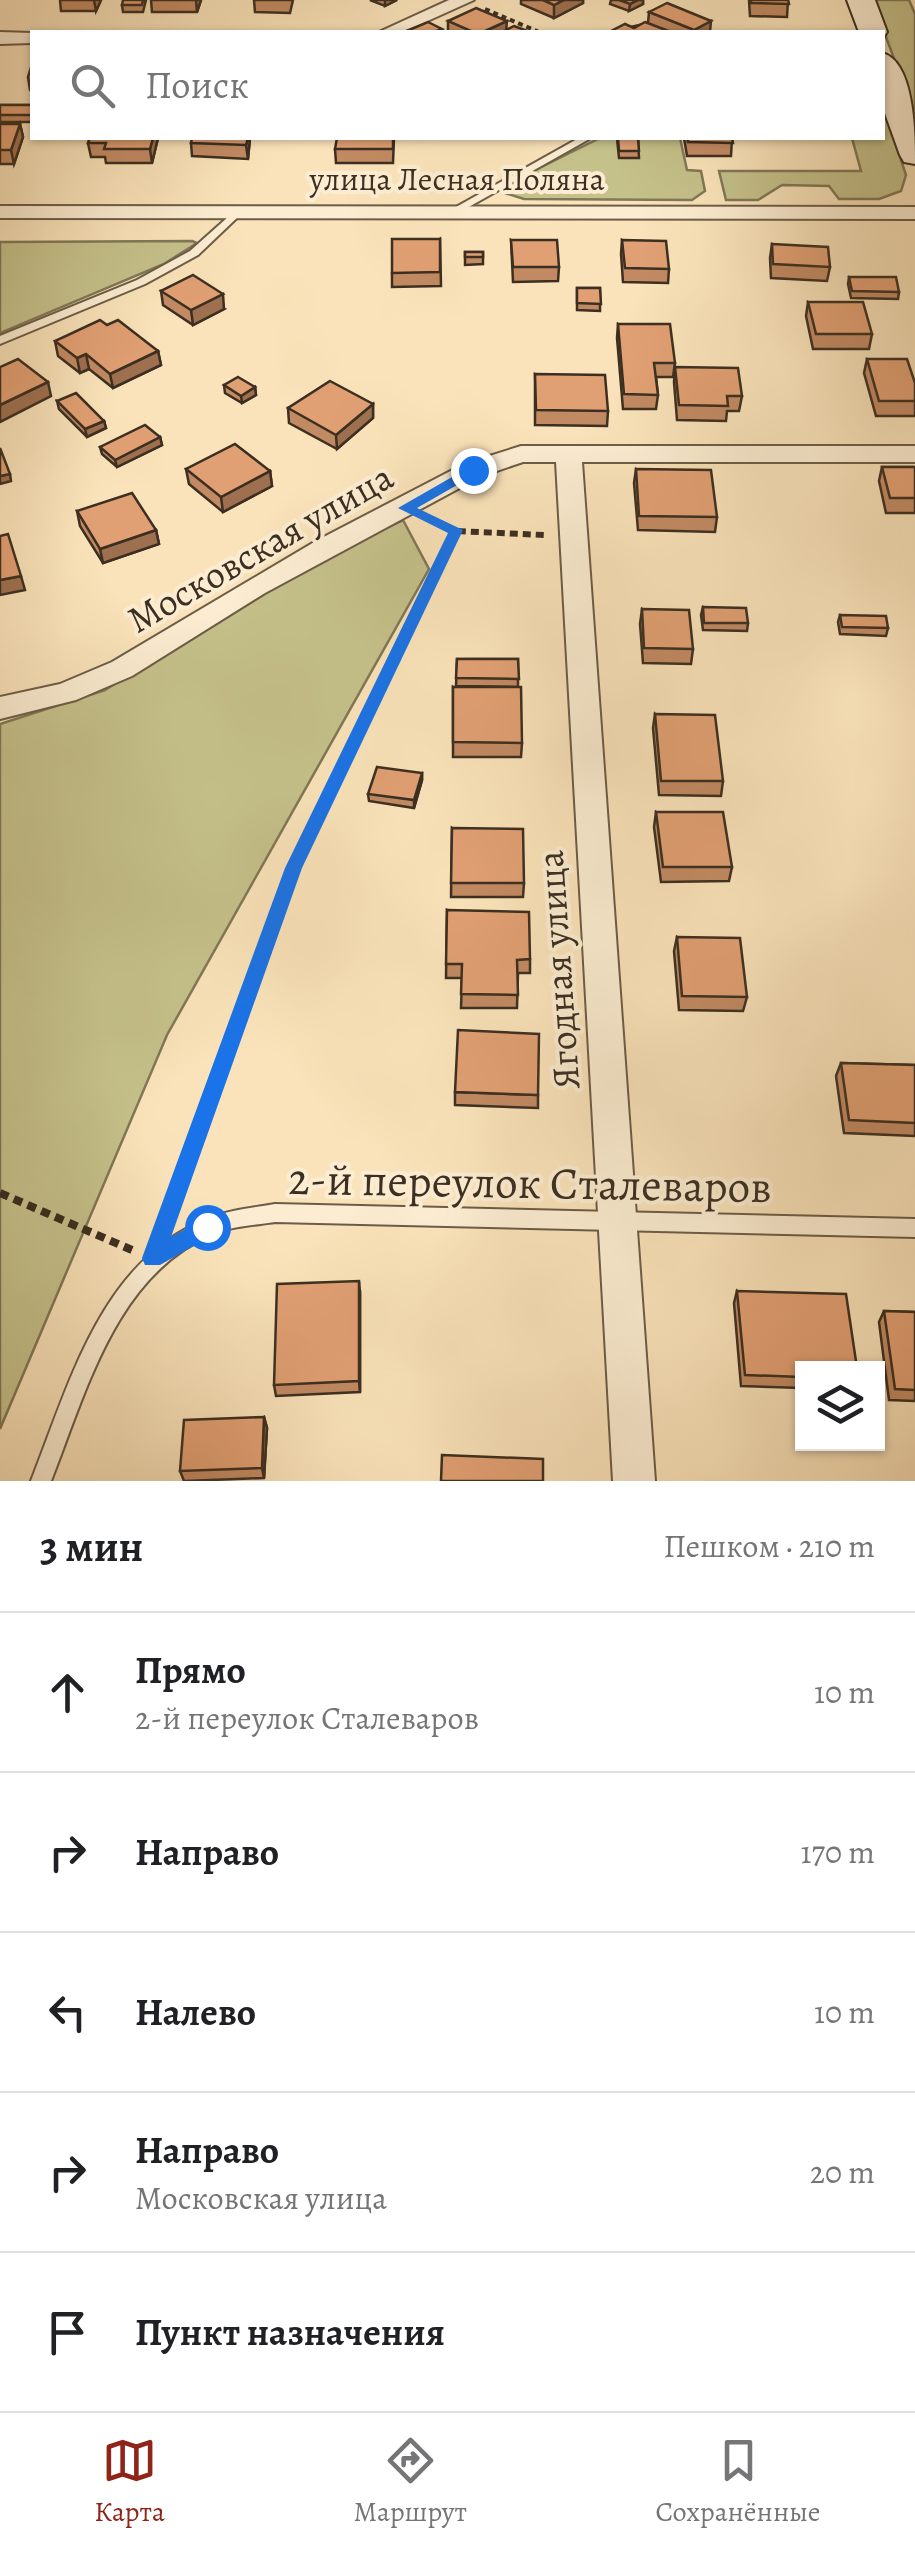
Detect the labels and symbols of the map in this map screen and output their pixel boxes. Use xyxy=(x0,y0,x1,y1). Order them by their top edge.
street label: улица Лесная Поляна xyxy=(309,157,605,201)
route end xyxy=(451,448,497,494)
street label: Московская улица xyxy=(117,450,403,645)
street label: Ягодная улица xyxy=(524,848,592,1091)
street label: 2-й переулок Сталеваров xyxy=(288,1148,772,1218)
route start xyxy=(185,1205,231,1251)

